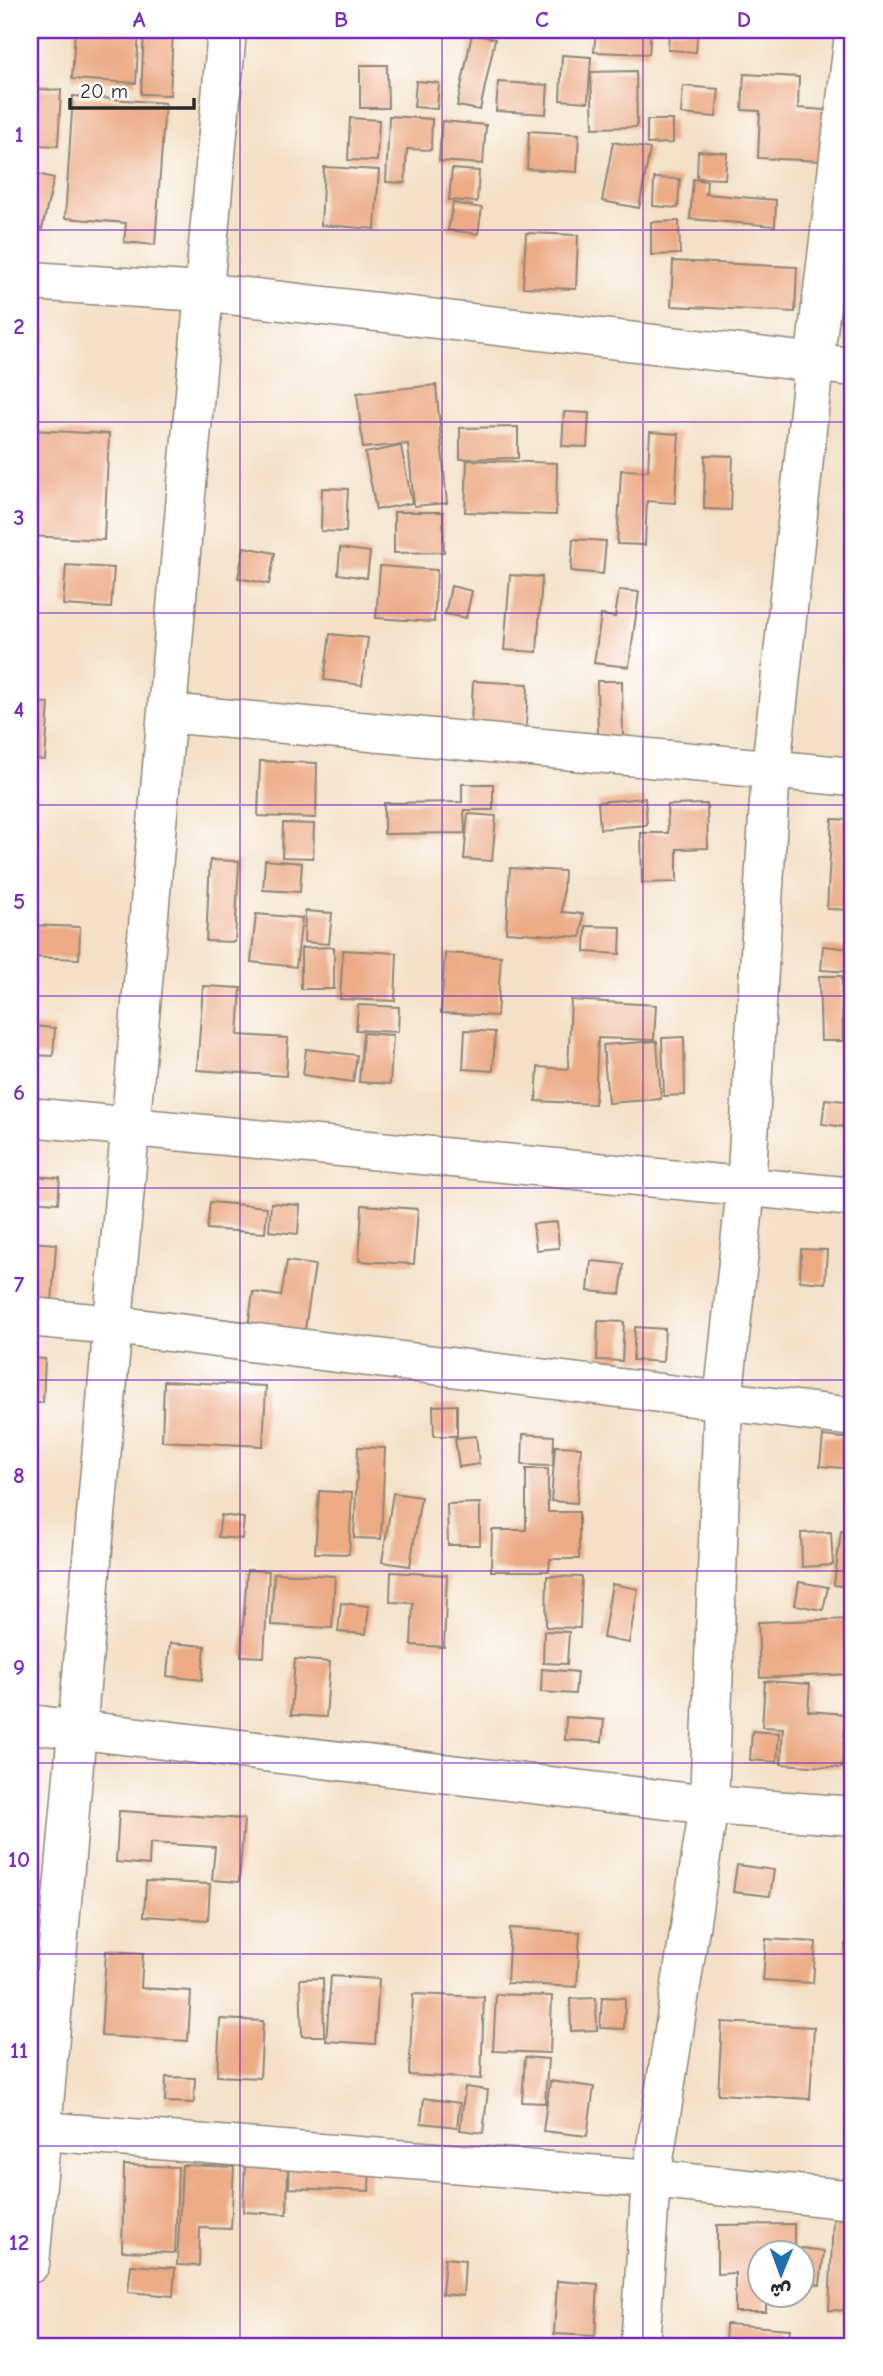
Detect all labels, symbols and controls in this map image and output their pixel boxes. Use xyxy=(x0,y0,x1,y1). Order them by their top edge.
text: A xyxy=(133,6,146,33)
text: B xyxy=(334,6,348,33)
text: C xyxy=(535,6,549,33)
text: D xyxy=(737,6,751,33)
scale bar xyxy=(70,66,194,110)
text: 20 m xyxy=(80,79,128,103)
text: 1 xyxy=(14,121,24,148)
text: 2 xyxy=(13,313,25,340)
text: 3 xyxy=(13,504,25,531)
text: 4 xyxy=(14,696,25,723)
text: 5 xyxy=(13,888,25,915)
text: 6 xyxy=(13,1079,25,1106)
text: 7 xyxy=(14,1271,25,1298)
text: 8 xyxy=(13,1462,25,1489)
text: 9 xyxy=(13,1654,25,1681)
text: 10 xyxy=(8,1846,30,1873)
text: 11 xyxy=(10,2037,28,2064)
text: 12 xyxy=(9,2229,29,2256)
north arrow xyxy=(746,2240,816,2310)
text: ش xyxy=(770,2279,791,2301)

